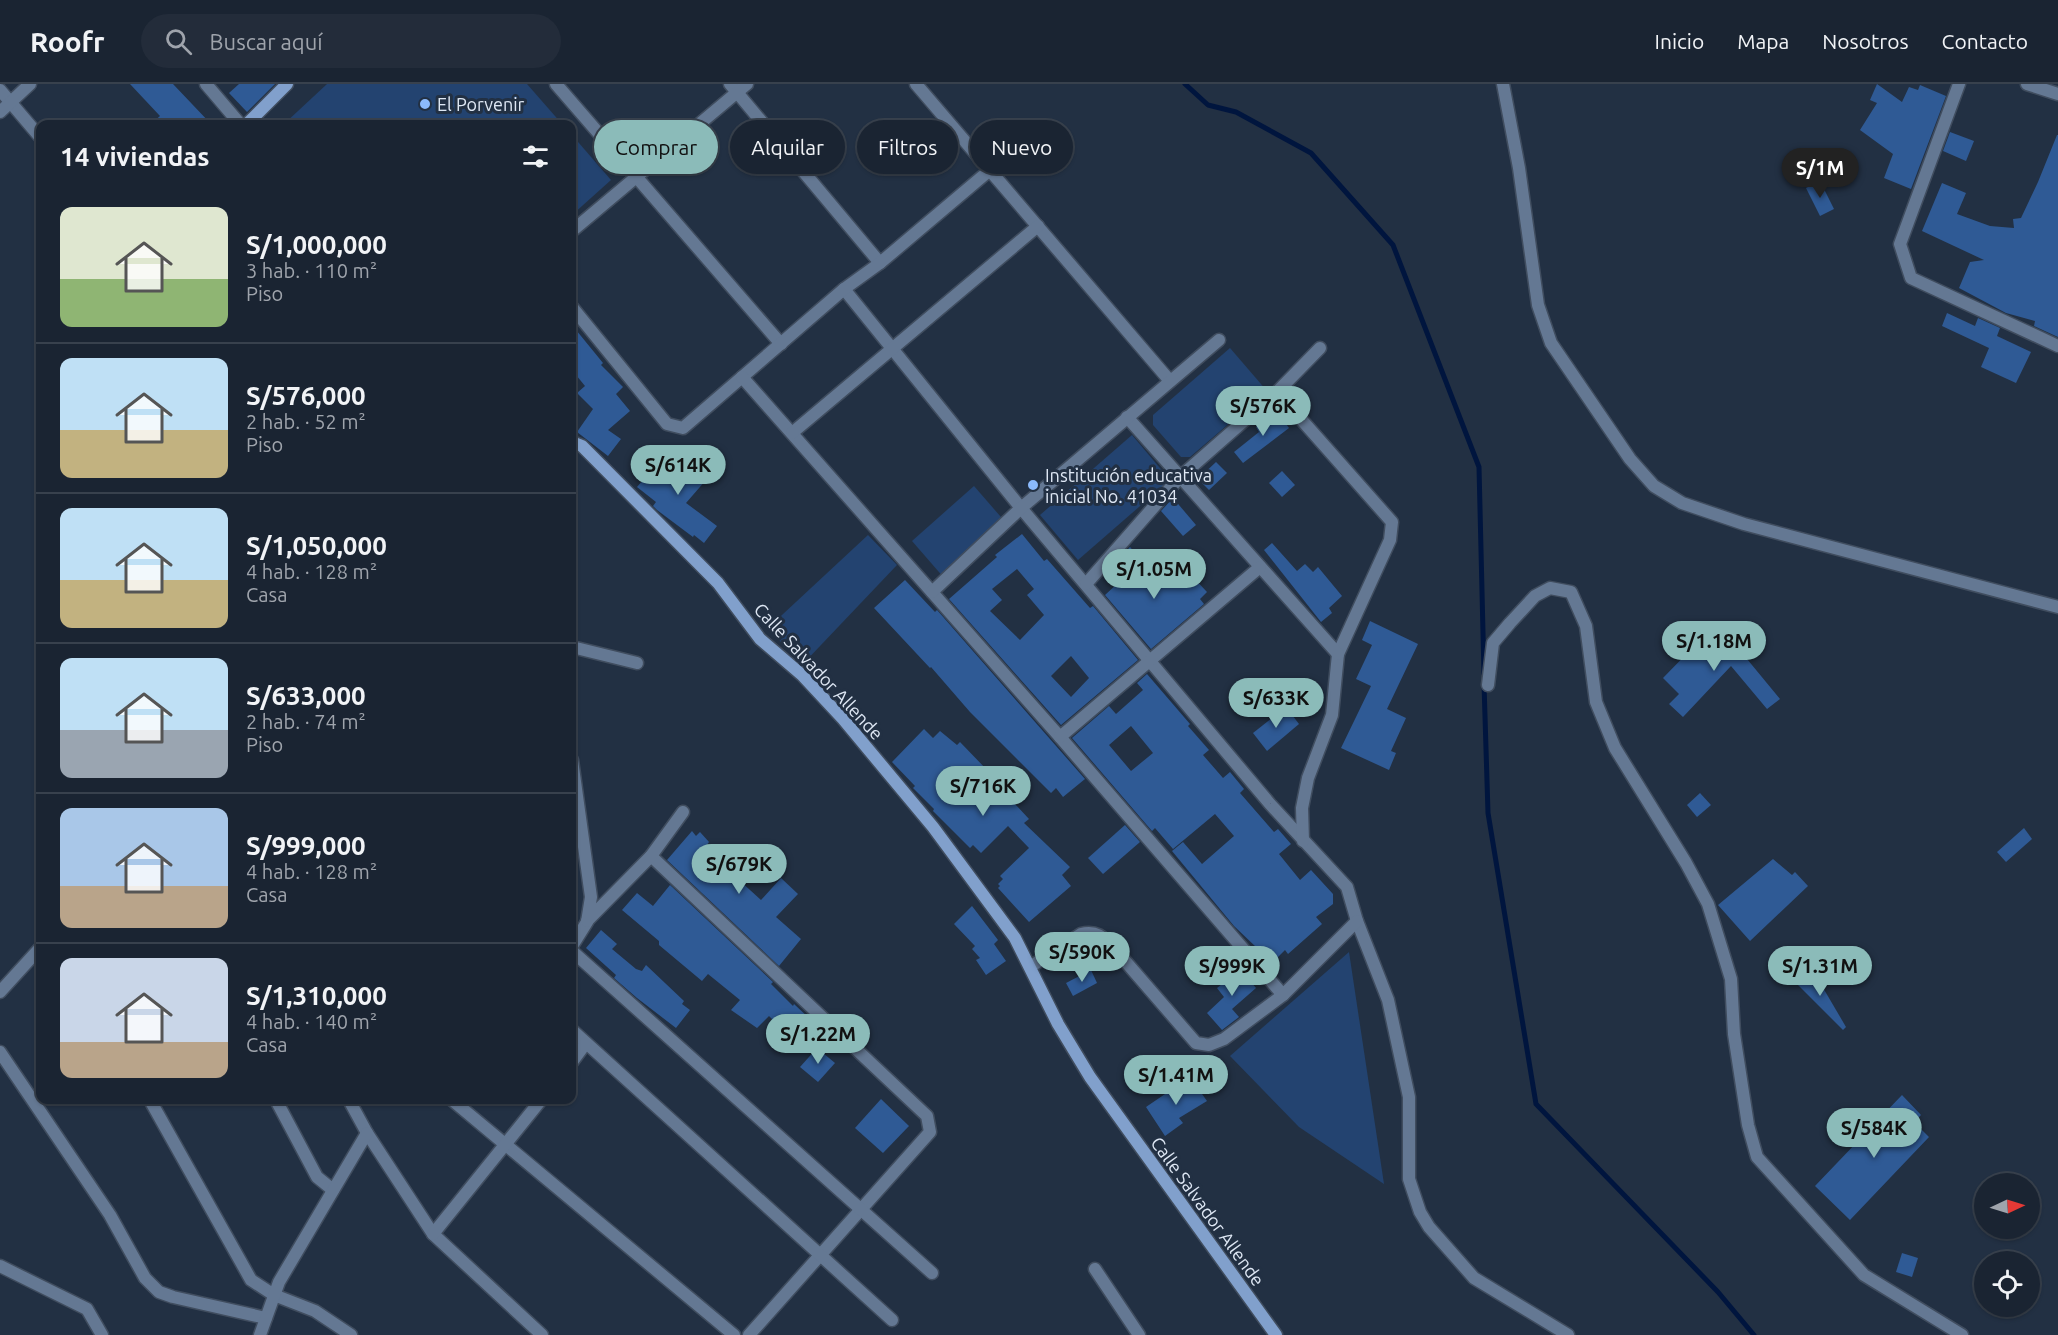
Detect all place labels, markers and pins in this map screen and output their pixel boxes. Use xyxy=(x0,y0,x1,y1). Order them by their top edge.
place label: El Porvenir xyxy=(437,94,525,114)
marker: El Porvenir xyxy=(418,97,432,111)
pin: S/1M xyxy=(1784,148,1856,199)
pin: S/576K xyxy=(1214,386,1312,437)
pin: S/614K xyxy=(629,445,727,496)
place label: Institución educativa inicial No. 41034 xyxy=(1045,465,1212,506)
marker: Institución educativa inicial No. 41034 xyxy=(1026,478,1040,492)
pin: S/1.05M xyxy=(1099,549,1209,600)
pin: S/1.18M xyxy=(1659,621,1769,672)
pin: S/633K xyxy=(1227,678,1325,729)
pin: S/716K xyxy=(934,766,1032,817)
pin: S/679K xyxy=(690,844,788,895)
pin: S/590K xyxy=(1033,932,1131,983)
pin: S/999K xyxy=(1183,946,1281,997)
pin: S/1.31M xyxy=(1765,946,1875,997)
pin: S/1.22M xyxy=(763,1014,873,1065)
pin: S/1.41M xyxy=(1121,1055,1231,1106)
pin: S/584K xyxy=(1825,1108,1923,1159)

